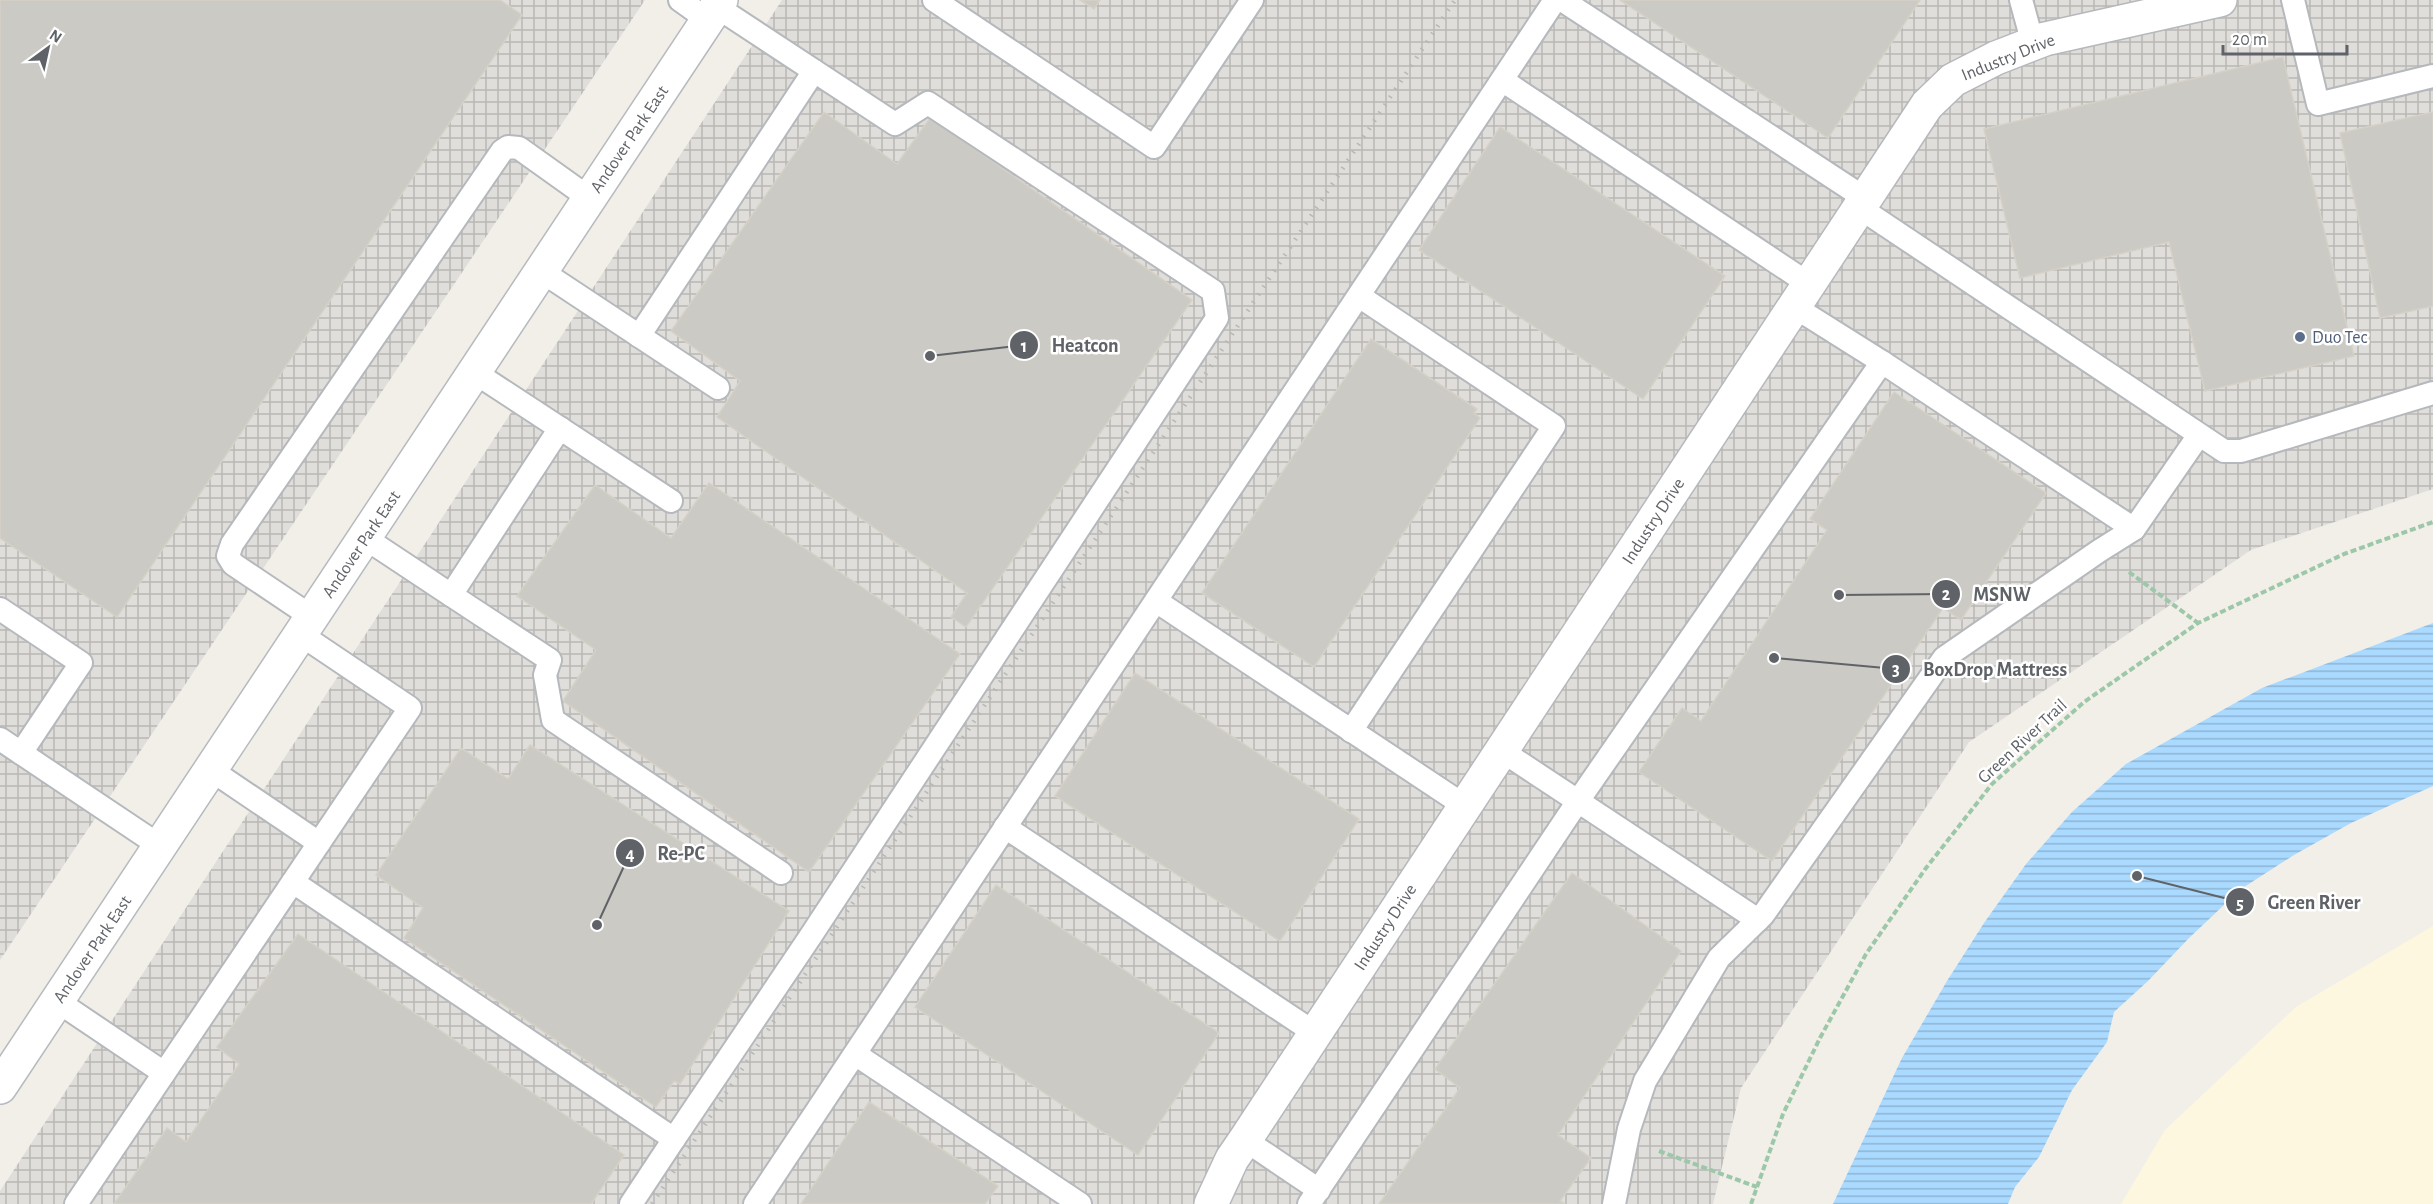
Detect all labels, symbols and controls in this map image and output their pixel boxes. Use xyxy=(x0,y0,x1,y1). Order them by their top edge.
north arrow xyxy=(18,18,78,78)
scale bar xyxy=(2223,18,2348,56)
text: N xyxy=(47,27,65,46)
street label: Industry Drive xyxy=(1959,31,2058,85)
text: 20 m xyxy=(2232,31,2267,49)
street label: Andover Park East xyxy=(587,83,672,196)
callout: Heatcon xyxy=(1009,326,1131,364)
place label: Duo Tec xyxy=(2312,329,2368,347)
marker: Duo Tec xyxy=(2293,330,2307,344)
text: Heatcon xyxy=(1051,336,1119,356)
text: 1 xyxy=(1021,338,1027,356)
street label: Industry Drive xyxy=(1619,475,1688,568)
street label: Andover Park East xyxy=(319,488,404,601)
callout: MSNW xyxy=(1931,575,2042,613)
text: MSNW xyxy=(1973,585,2031,605)
text: 2 xyxy=(1942,586,1951,604)
callout: BoxDrop Mattress xyxy=(1881,650,2079,688)
text: BoxDrop Mattress xyxy=(1923,660,2067,680)
text: 3 xyxy=(1892,661,1900,679)
street label: Green River Trail xyxy=(1975,696,2071,787)
callout: Re-PC xyxy=(615,834,717,872)
text: Re-PC xyxy=(657,844,705,864)
text: 4 xyxy=(625,846,635,864)
street label: Industry Drive xyxy=(1351,881,1420,974)
callout: Green River xyxy=(2225,883,2372,921)
street label: Andover Park East xyxy=(50,893,135,1006)
text: Green River xyxy=(2267,893,2361,913)
text: 5 xyxy=(2236,895,2244,913)

